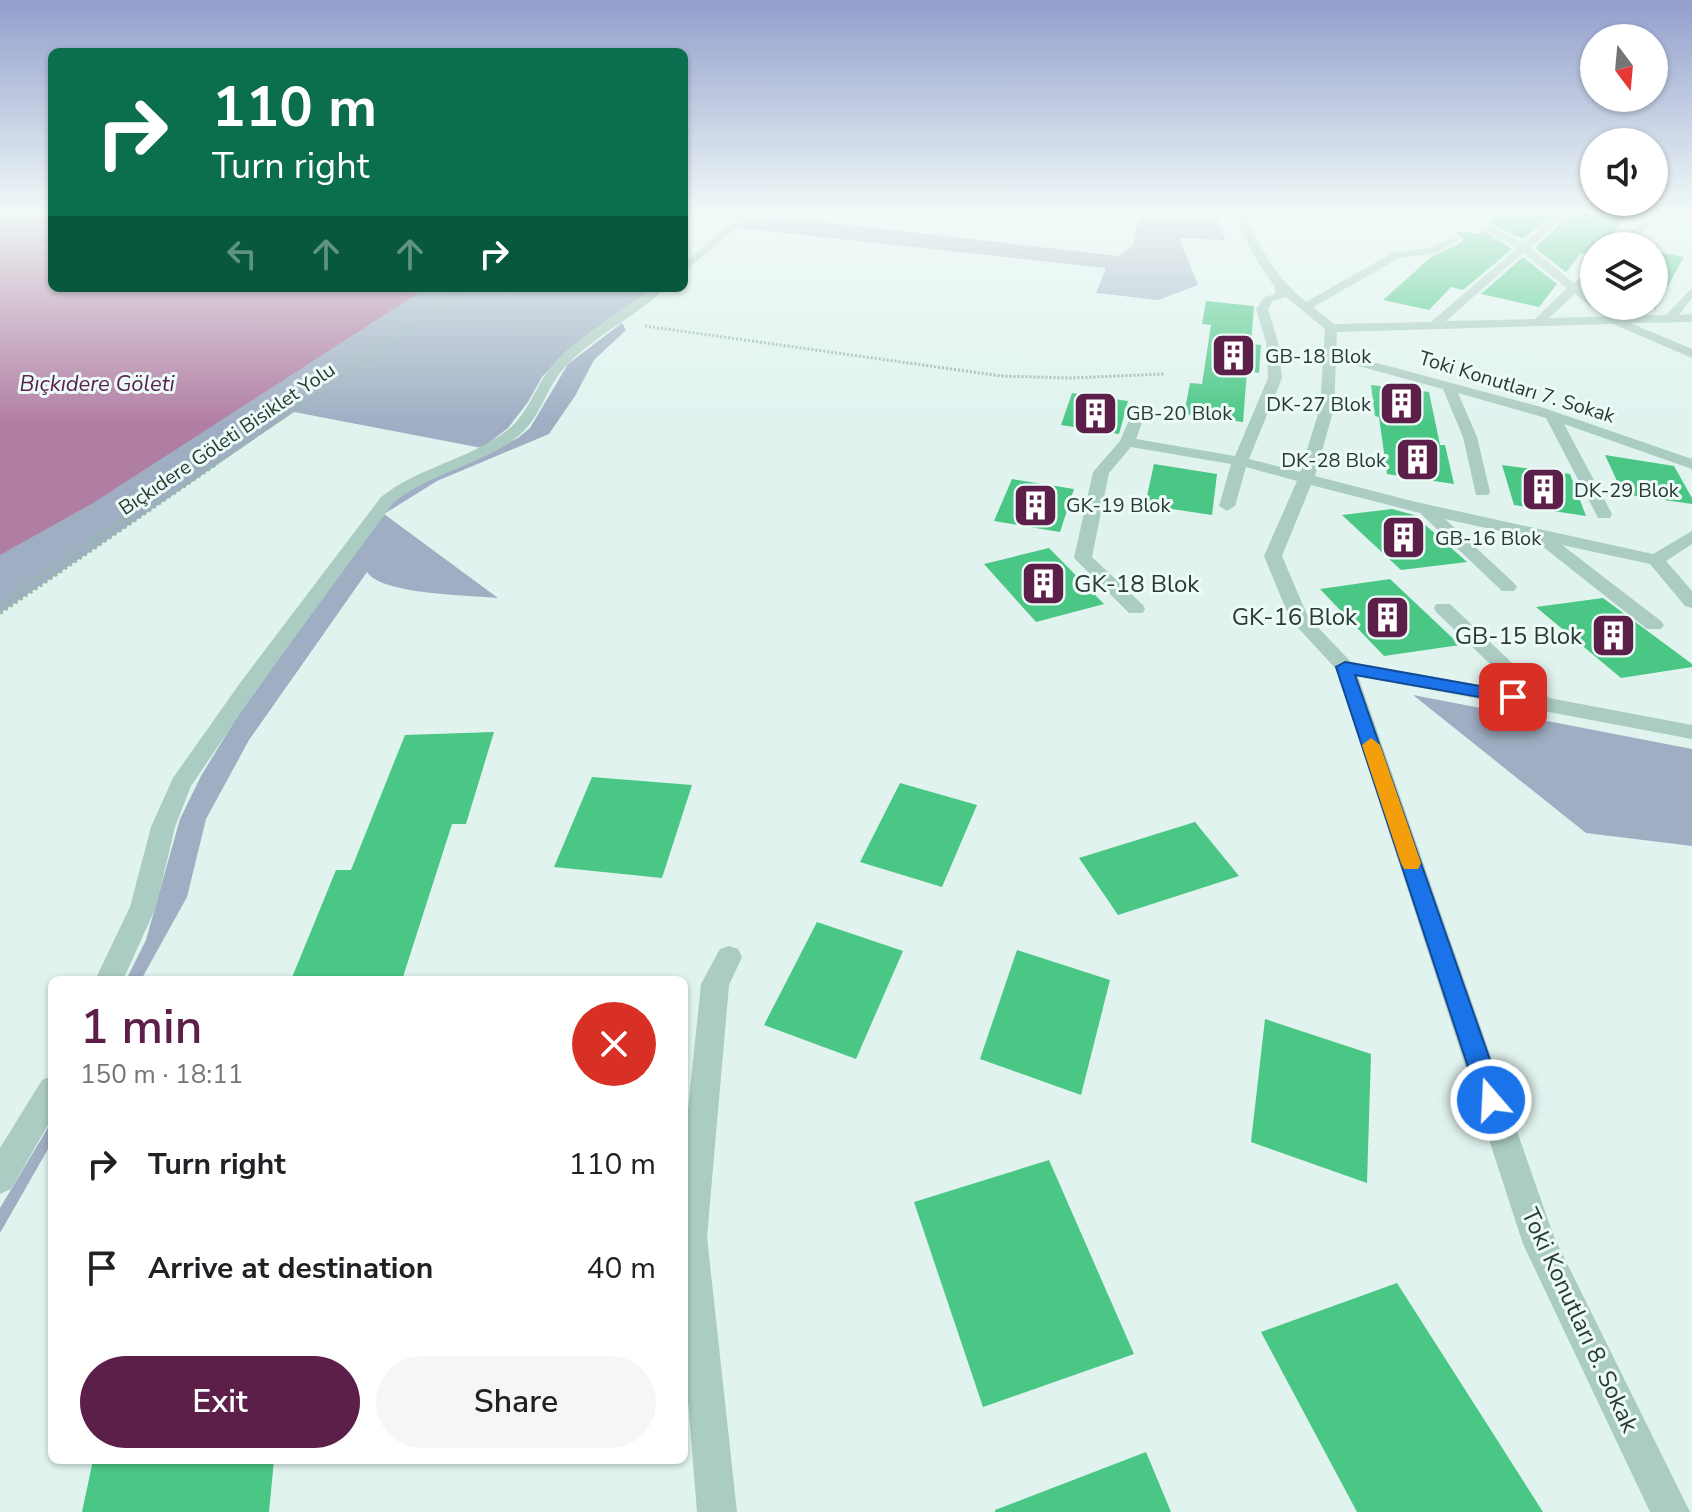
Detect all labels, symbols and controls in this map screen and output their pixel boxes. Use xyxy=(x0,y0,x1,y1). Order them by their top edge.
north arrow xyxy=(1580,24,1668,112)
map controls xyxy=(1580,24,1668,320)
text: 110 m xyxy=(212,69,377,146)
icon: right xyxy=(80,80,184,184)
button: sound xyxy=(1580,128,1668,216)
text: Turn right xyxy=(212,142,369,191)
icon: left xyxy=(220,232,264,276)
icon: ahead xyxy=(304,232,348,276)
icon: ahead xyxy=(388,232,432,276)
icon: right xyxy=(472,232,516,276)
button: layers xyxy=(1580,232,1668,320)
building icon: GB-18 Blok xyxy=(1210,332,1258,380)
place label: GB-18 Blok xyxy=(1265,343,1372,370)
street label: Toki Konutları 7. Sokak xyxy=(1416,344,1619,430)
street label: Bıçkıdere Göleti Bisiklet Yolu xyxy=(113,356,341,522)
water label: Bıçkıdere Göleti xyxy=(20,369,175,399)
building icon: DK-27 Blok xyxy=(1378,380,1426,428)
building icon: GB-20 Blok xyxy=(1071,389,1119,437)
place label: DK-27 Blok xyxy=(1266,391,1372,418)
place label: GB-20 Blok xyxy=(1126,400,1233,427)
building icon: DK-28 Blok xyxy=(1393,436,1441,484)
place label: DK-28 Blok xyxy=(1281,447,1387,474)
building icon: DK-29 Blok xyxy=(1519,466,1567,514)
place label: DK-29 Blok xyxy=(1574,477,1680,504)
building icon: GK-19 Blok xyxy=(1011,481,1059,529)
place label: GK-19 Blok xyxy=(1066,492,1171,519)
building icon: GB-16 Blok xyxy=(1380,514,1428,562)
place label: GB-16 Blok xyxy=(1435,525,1542,552)
building icon: GK-18 Blok xyxy=(1019,560,1067,608)
place label: GK-18 Blok xyxy=(1074,568,1200,600)
building icon: GK-16 Blok xyxy=(1364,593,1412,641)
place label: GK-16 Blok xyxy=(1232,601,1358,633)
building icon: GB-15 Blok xyxy=(1589,612,1637,660)
place label: GB-15 Blok xyxy=(1455,620,1583,652)
pin xyxy=(1479,663,1547,731)
icon: arrive xyxy=(1491,675,1535,719)
text: 1 min xyxy=(80,994,202,1060)
button: close xyxy=(572,1002,656,1086)
text: 150 m · 18:11 xyxy=(80,1057,243,1092)
position arrow xyxy=(1449,1058,1533,1142)
icon: right xyxy=(80,1142,124,1186)
text: Turn right xyxy=(148,1144,286,1185)
text: 110 m xyxy=(569,1144,656,1185)
street label: Toki Konutları 8. Sokak xyxy=(1514,1203,1647,1438)
icon: arrive xyxy=(80,1246,124,1290)
text: Arrive at destination xyxy=(148,1248,433,1289)
text: 40 m xyxy=(587,1248,656,1289)
button: Exit xyxy=(80,1356,360,1448)
button: Share xyxy=(376,1356,656,1448)

